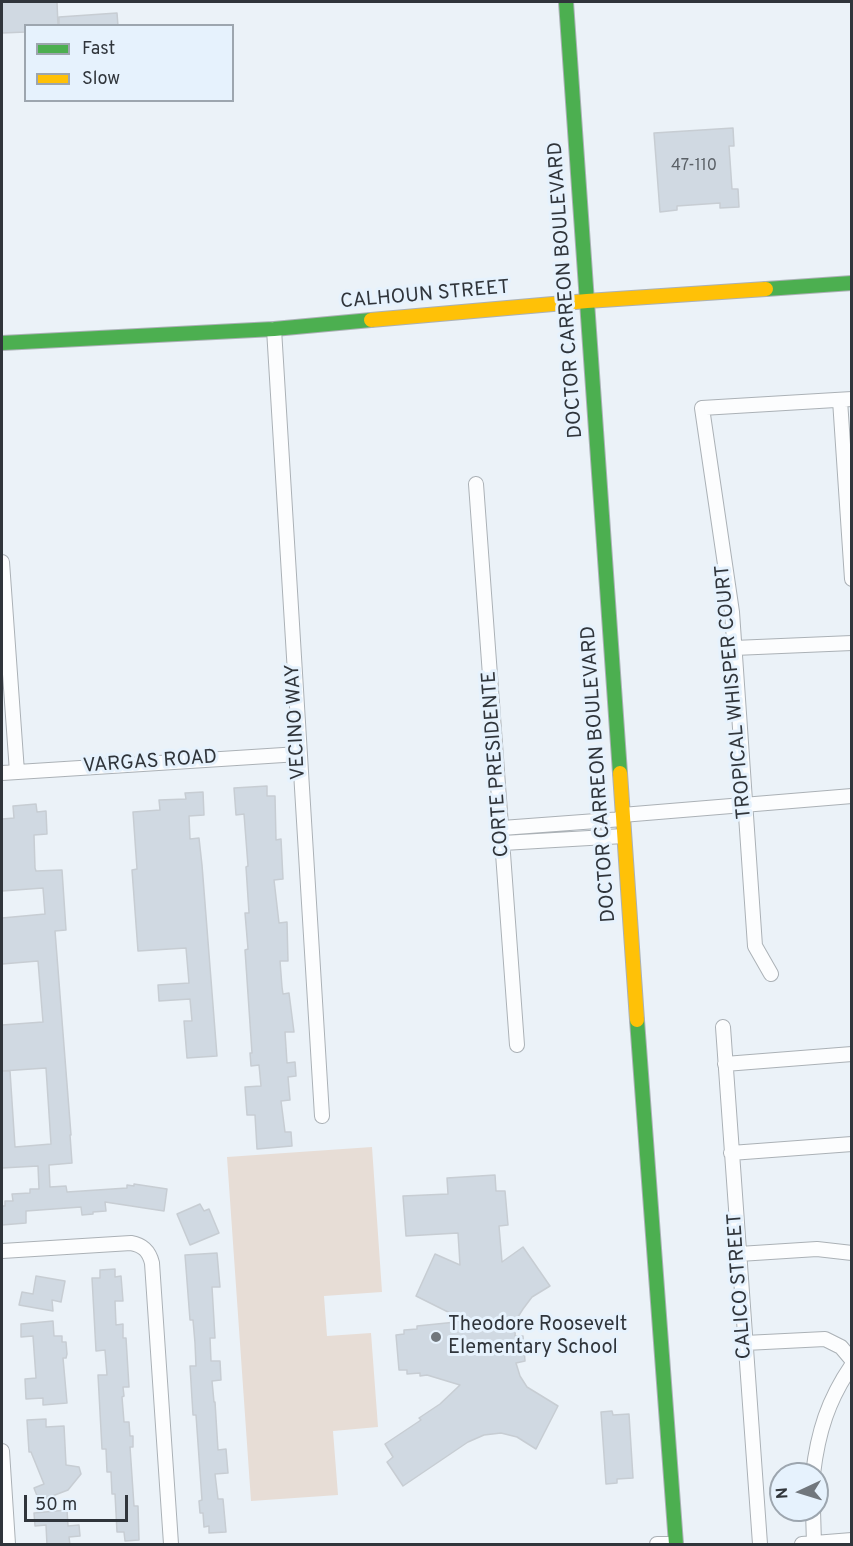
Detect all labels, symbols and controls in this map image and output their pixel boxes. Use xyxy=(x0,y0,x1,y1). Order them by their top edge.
legend xyxy=(24,24,234,102)
text: Fast xyxy=(82,38,115,61)
text: Slow xyxy=(82,68,120,91)
street label: DOCTOR CARREON BOULEVARD xyxy=(545,141,589,439)
house number: 47-110 xyxy=(671,157,717,177)
street label: CALHOUN STREET xyxy=(339,277,511,315)
street label: TROPICAL WHISPER COURT xyxy=(712,564,758,820)
street label: DOCTOR CARREON BOULEVARD xyxy=(578,625,622,923)
street label: VECINO WAY xyxy=(282,663,312,781)
street label: CORTE PRESIDENTE xyxy=(479,670,515,858)
street label: VARGAS ROAD xyxy=(82,746,218,780)
street label: CALICO STREET xyxy=(724,1212,758,1360)
place label: Theodore Roosevelt Elementary School xyxy=(448,1314,627,1361)
marker: Theodore Roosevelt Elementary School xyxy=(429,1330,443,1344)
north arrow xyxy=(769,1462,829,1522)
scale bar xyxy=(27,1483,130,1521)
text: N xyxy=(773,1487,793,1500)
text: 50 m xyxy=(35,1494,77,1517)

